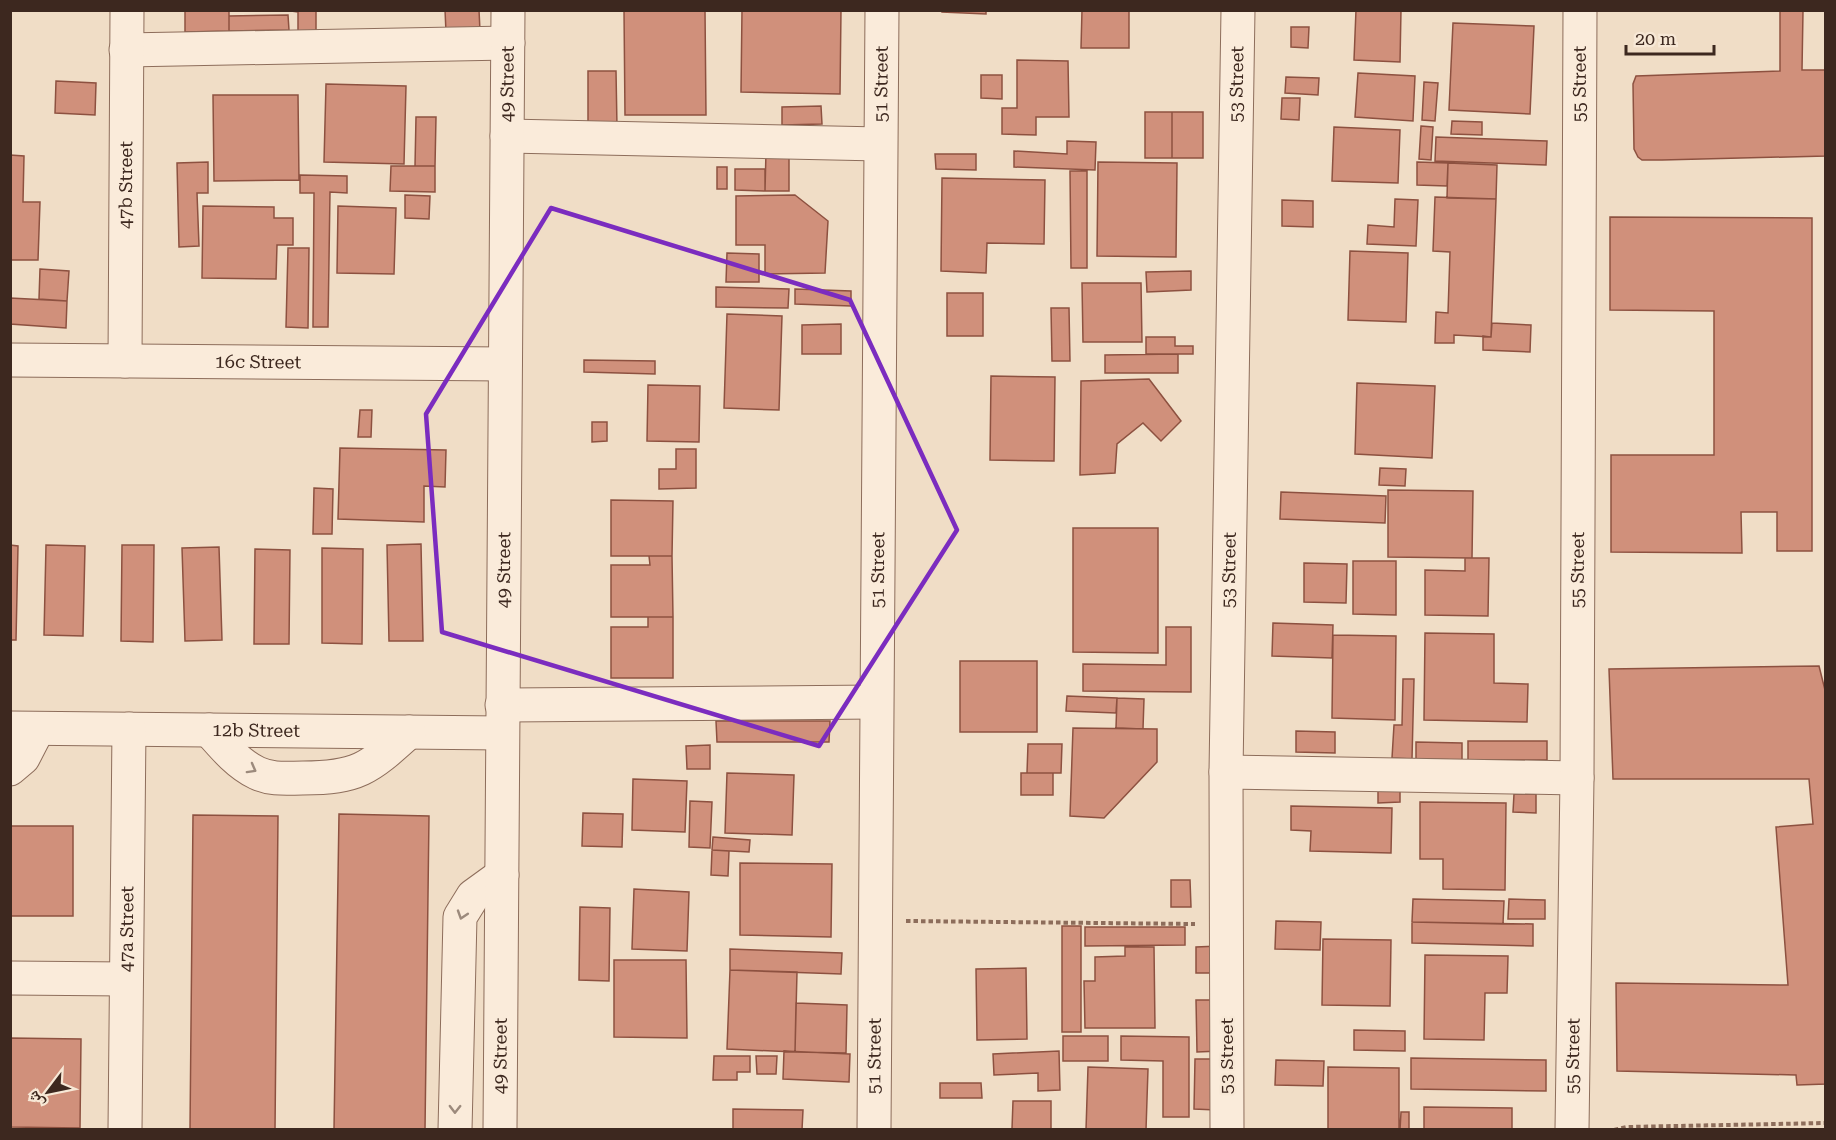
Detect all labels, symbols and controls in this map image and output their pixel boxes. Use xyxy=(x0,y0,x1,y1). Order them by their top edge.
scale bar xyxy=(1626,18,1714,56)
text: 20 m xyxy=(1635,28,1676,49)
street label: 49 Street xyxy=(496,45,518,122)
street label: 51 Street xyxy=(870,45,892,122)
street label: 53 Street xyxy=(1225,45,1247,122)
street label: 55 Street xyxy=(1569,46,1590,122)
street label: 47b Street xyxy=(115,141,136,229)
street label: 16c Street xyxy=(215,351,302,372)
street label: 49 Street xyxy=(493,531,514,608)
street label: 51 Street xyxy=(867,531,888,608)
street label: 53 Street xyxy=(1218,531,1240,608)
street label: 55 Street xyxy=(1567,532,1588,608)
street label: 12b Street xyxy=(212,719,300,741)
one-way arrow xyxy=(246,762,256,773)
street label: 47a Street xyxy=(116,886,137,972)
one-way arrow xyxy=(457,909,469,920)
street label: 49 Street xyxy=(489,1017,511,1094)
street label: 51 Street xyxy=(863,1017,885,1094)
street label: 55 Street xyxy=(1562,1017,1584,1094)
street label: 53 Street xyxy=(1216,1018,1237,1094)
north arrow xyxy=(18,1062,78,1122)
text: ش xyxy=(23,1087,48,1112)
one-way arrow xyxy=(449,1105,461,1114)

